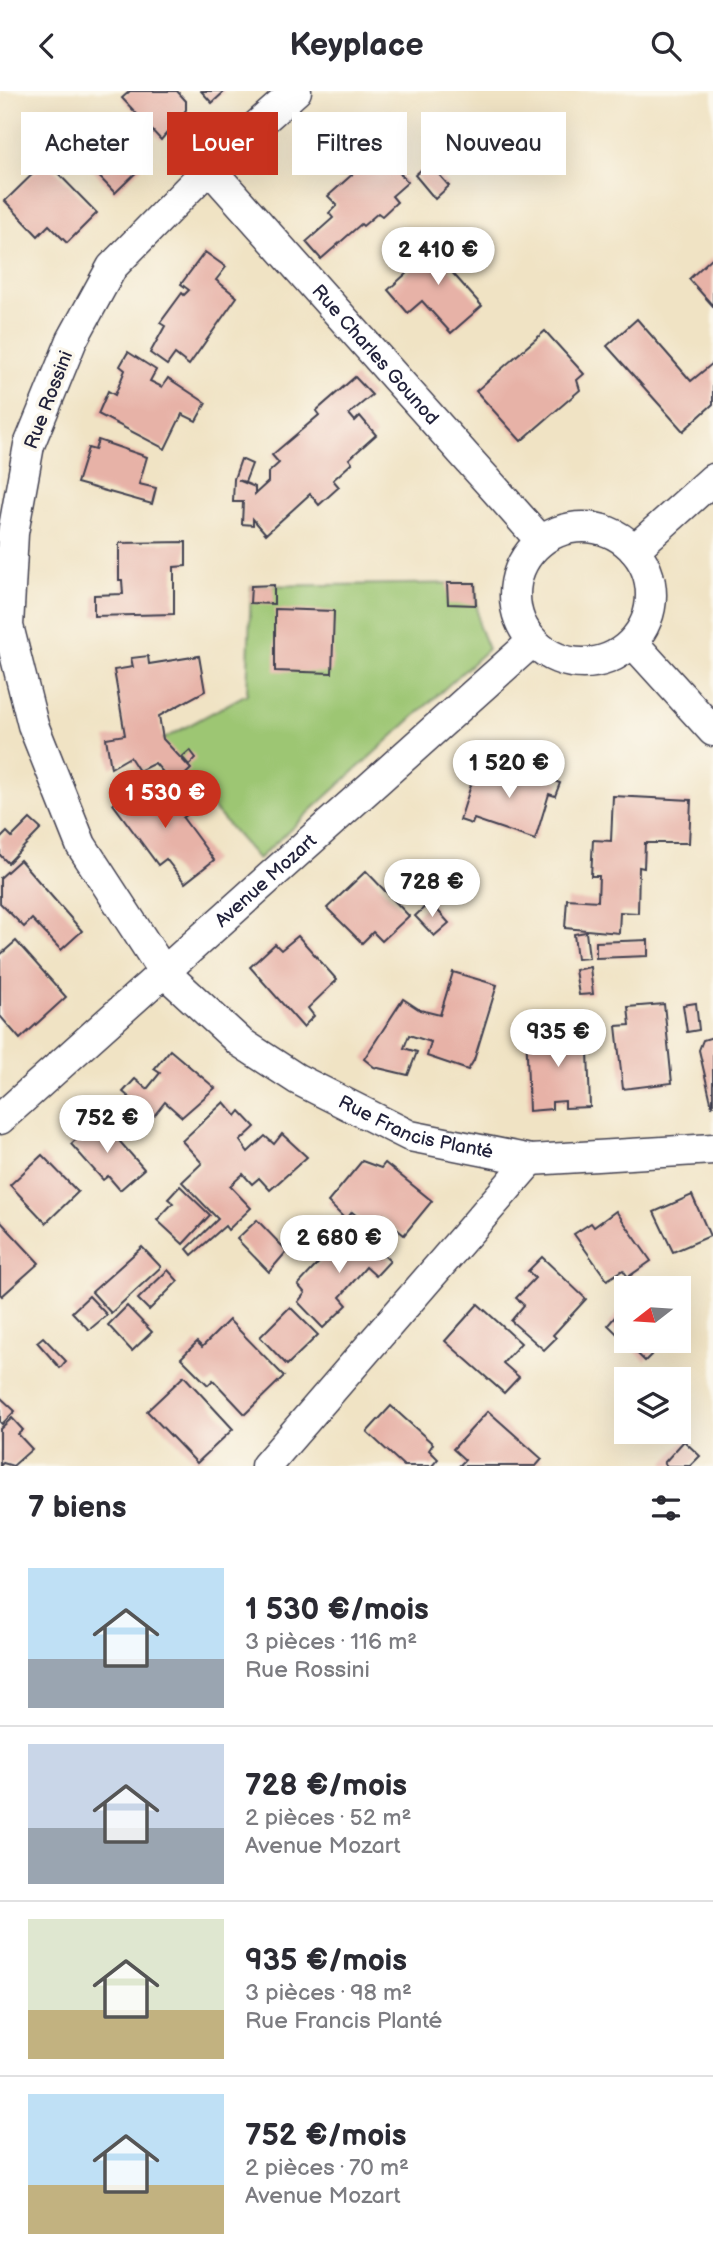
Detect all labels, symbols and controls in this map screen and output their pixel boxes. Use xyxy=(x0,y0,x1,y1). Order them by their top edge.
text: Keyplace xyxy=(289,26,424,65)
icon: back xyxy=(28,27,66,65)
icon: search xyxy=(647,27,685,65)
chip: Acheter xyxy=(21,112,153,175)
chip: Louer xyxy=(167,112,278,175)
chip: Filtres xyxy=(292,112,407,175)
chip: Nouveau xyxy=(421,112,566,175)
pin: 2 410 € xyxy=(373,227,503,287)
text: 2 410 € xyxy=(398,236,478,264)
street label: Rue Charles Gounod xyxy=(307,280,444,430)
street label: Rue Rossini xyxy=(20,348,78,452)
pin: 1 520 € xyxy=(444,741,574,800)
text: 1 520 € xyxy=(469,749,549,777)
pin: 1 530 € xyxy=(100,771,230,830)
text: 1 530 € xyxy=(125,779,205,807)
street label: Avenue Mozart xyxy=(210,829,321,932)
pin: 728 € xyxy=(383,859,481,919)
text: 728 € xyxy=(400,868,464,896)
pin: 935 € xyxy=(509,1009,607,1069)
text: 935 € xyxy=(526,1018,590,1046)
street label: Rue Francis Planté xyxy=(335,1090,495,1164)
pin: 752 € xyxy=(58,1095,156,1155)
text: 752 € xyxy=(75,1104,139,1132)
pin: 2 680 € xyxy=(274,1215,404,1275)
text: 2 680 € xyxy=(296,1224,382,1252)
north arrow xyxy=(614,1276,691,1353)
map controls xyxy=(614,1276,691,1444)
button: layers xyxy=(614,1367,691,1444)
icon: filters xyxy=(647,1489,685,1527)
text: 7 biens xyxy=(28,1490,126,1526)
text: 1 530 €/mois xyxy=(245,1592,429,1628)
icon: home xyxy=(84,1596,168,1680)
text: 3 pièces · 116 m² xyxy=(245,1628,417,1656)
text: Rue Rossini xyxy=(245,1656,370,1684)
text: 728 €/mois xyxy=(245,1768,407,1804)
icon: home xyxy=(84,1772,168,1856)
text: 2 pièces · 52 m² xyxy=(245,1804,412,1832)
text: Avenue Mozart xyxy=(245,1832,400,1860)
text: 935 €/mois xyxy=(245,1943,407,1979)
icon: home xyxy=(84,1947,168,2031)
text: 3 pièces · 98 m² xyxy=(245,1979,412,2007)
text: Rue Francis Planté xyxy=(245,2007,442,2035)
text: 752 €/mois xyxy=(245,2118,406,2154)
icon: home xyxy=(84,2122,168,2206)
text: 2 pièces · 70 m² xyxy=(245,2154,409,2182)
text: Avenue Mozart xyxy=(245,2182,400,2210)

